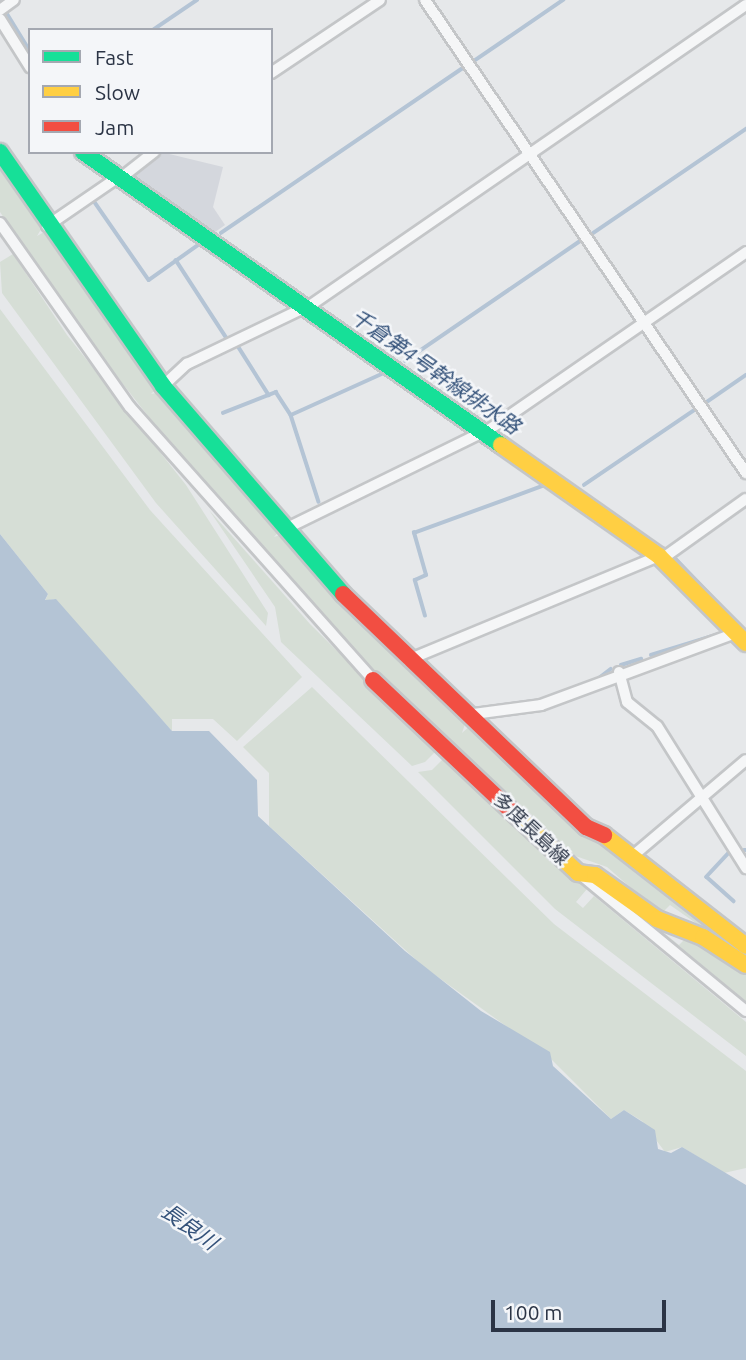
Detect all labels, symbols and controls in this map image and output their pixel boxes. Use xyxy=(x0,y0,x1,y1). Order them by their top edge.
legend xyxy=(28,28,273,154)
text: Fast xyxy=(95,45,133,69)
text: Slow xyxy=(95,80,140,104)
text: Jam xyxy=(95,115,134,139)
water label: 千倉第4号幹線排水路 xyxy=(347,303,525,439)
street label: 多度長島線 xyxy=(488,788,574,870)
water label: 長良川 xyxy=(157,1197,223,1255)
scale bar xyxy=(494,1286,669,1330)
text: 100 m xyxy=(504,1300,562,1324)

